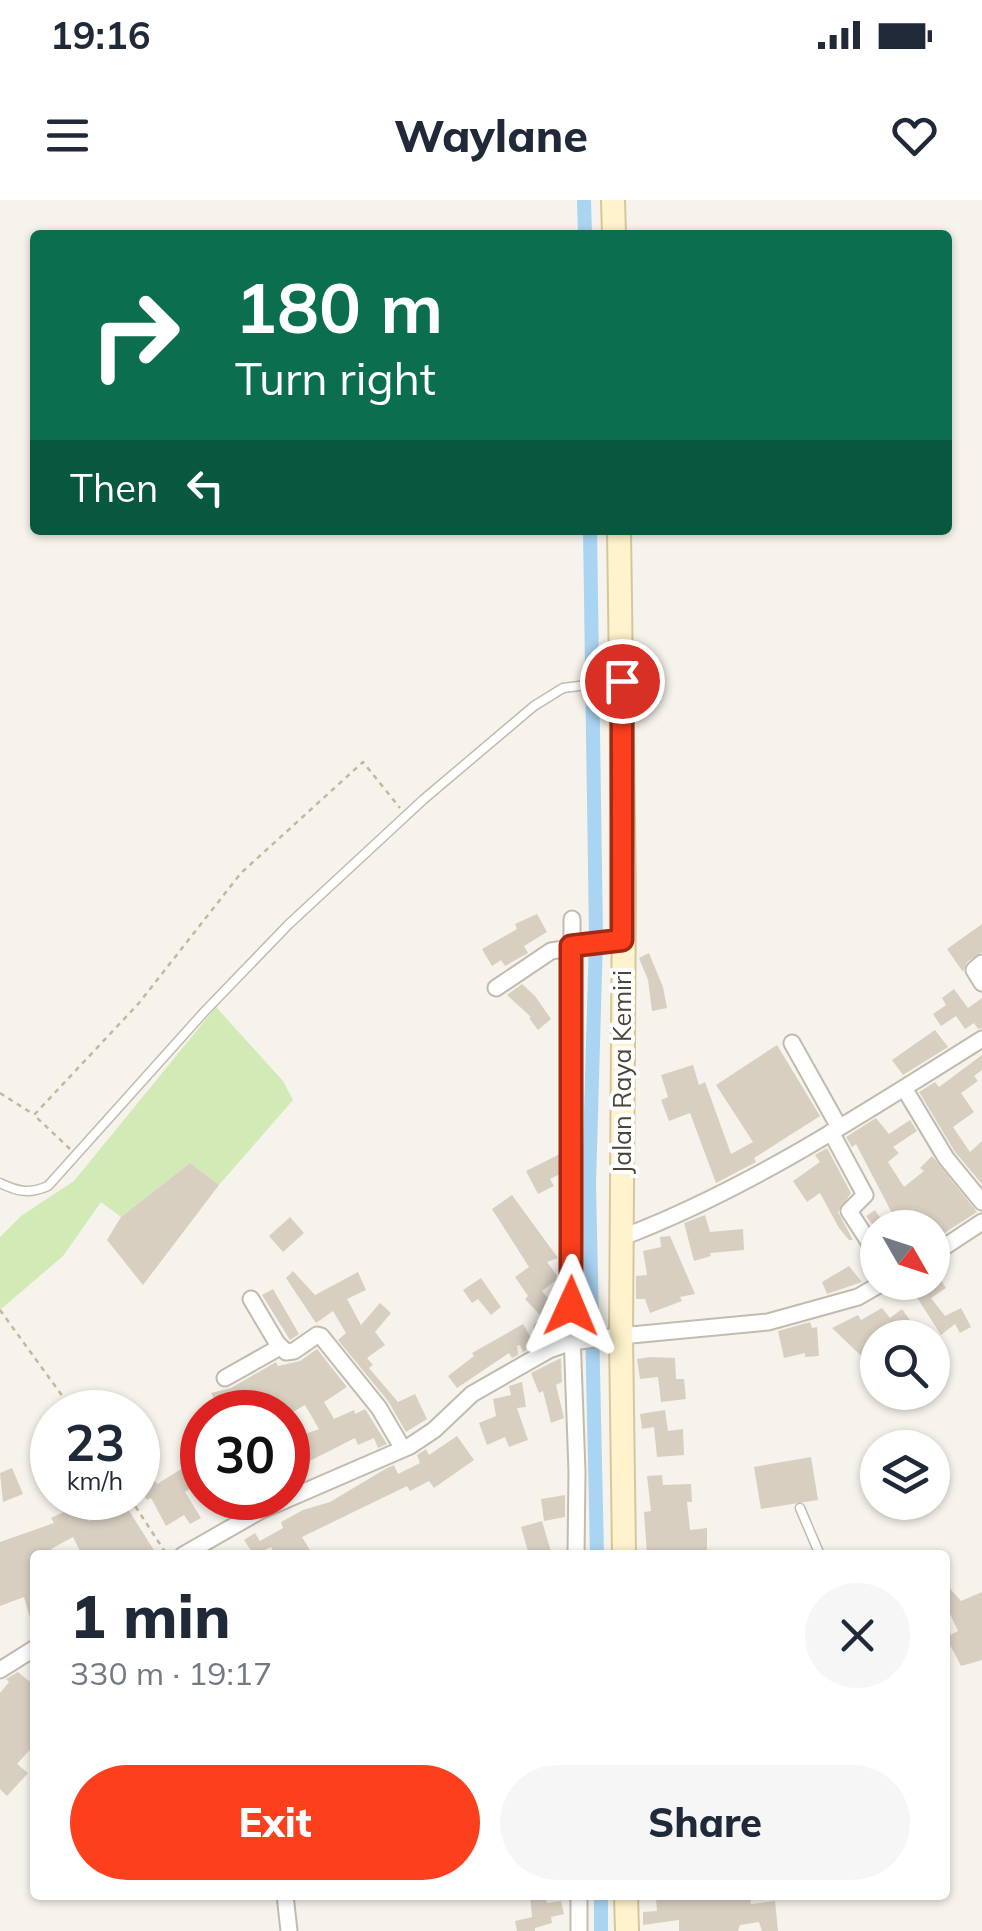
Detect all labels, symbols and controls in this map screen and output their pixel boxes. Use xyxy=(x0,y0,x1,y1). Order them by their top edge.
text: 19:16 xyxy=(50,11,151,59)
text: Waylane xyxy=(394,107,588,163)
icon: menu xyxy=(40,108,95,163)
icon: heart xyxy=(887,108,942,163)
text: 180 m xyxy=(235,263,443,351)
icon: right xyxy=(70,270,200,400)
text: Turn right xyxy=(235,350,436,406)
icon: left xyxy=(178,460,233,515)
text: Then xyxy=(70,464,158,512)
pin xyxy=(580,639,665,724)
icon: arrive xyxy=(595,654,650,709)
street label: Jalan Raya Kemiri xyxy=(606,970,637,1174)
north arrow xyxy=(860,1210,950,1300)
map controls xyxy=(860,1210,950,1520)
position arrow xyxy=(519,1254,623,1358)
button: search xyxy=(860,1320,950,1410)
speed limit sign: 30 xyxy=(180,1390,310,1520)
text: 23 xyxy=(65,1411,125,1474)
button: layers xyxy=(860,1430,950,1520)
text: km/h xyxy=(67,1465,123,1496)
text: 1 min xyxy=(70,1578,231,1653)
button: close xyxy=(805,1583,910,1688)
text: 330 m · 19:17 xyxy=(70,1653,272,1693)
button: Exit xyxy=(70,1765,480,1880)
button: Share xyxy=(500,1765,910,1880)

